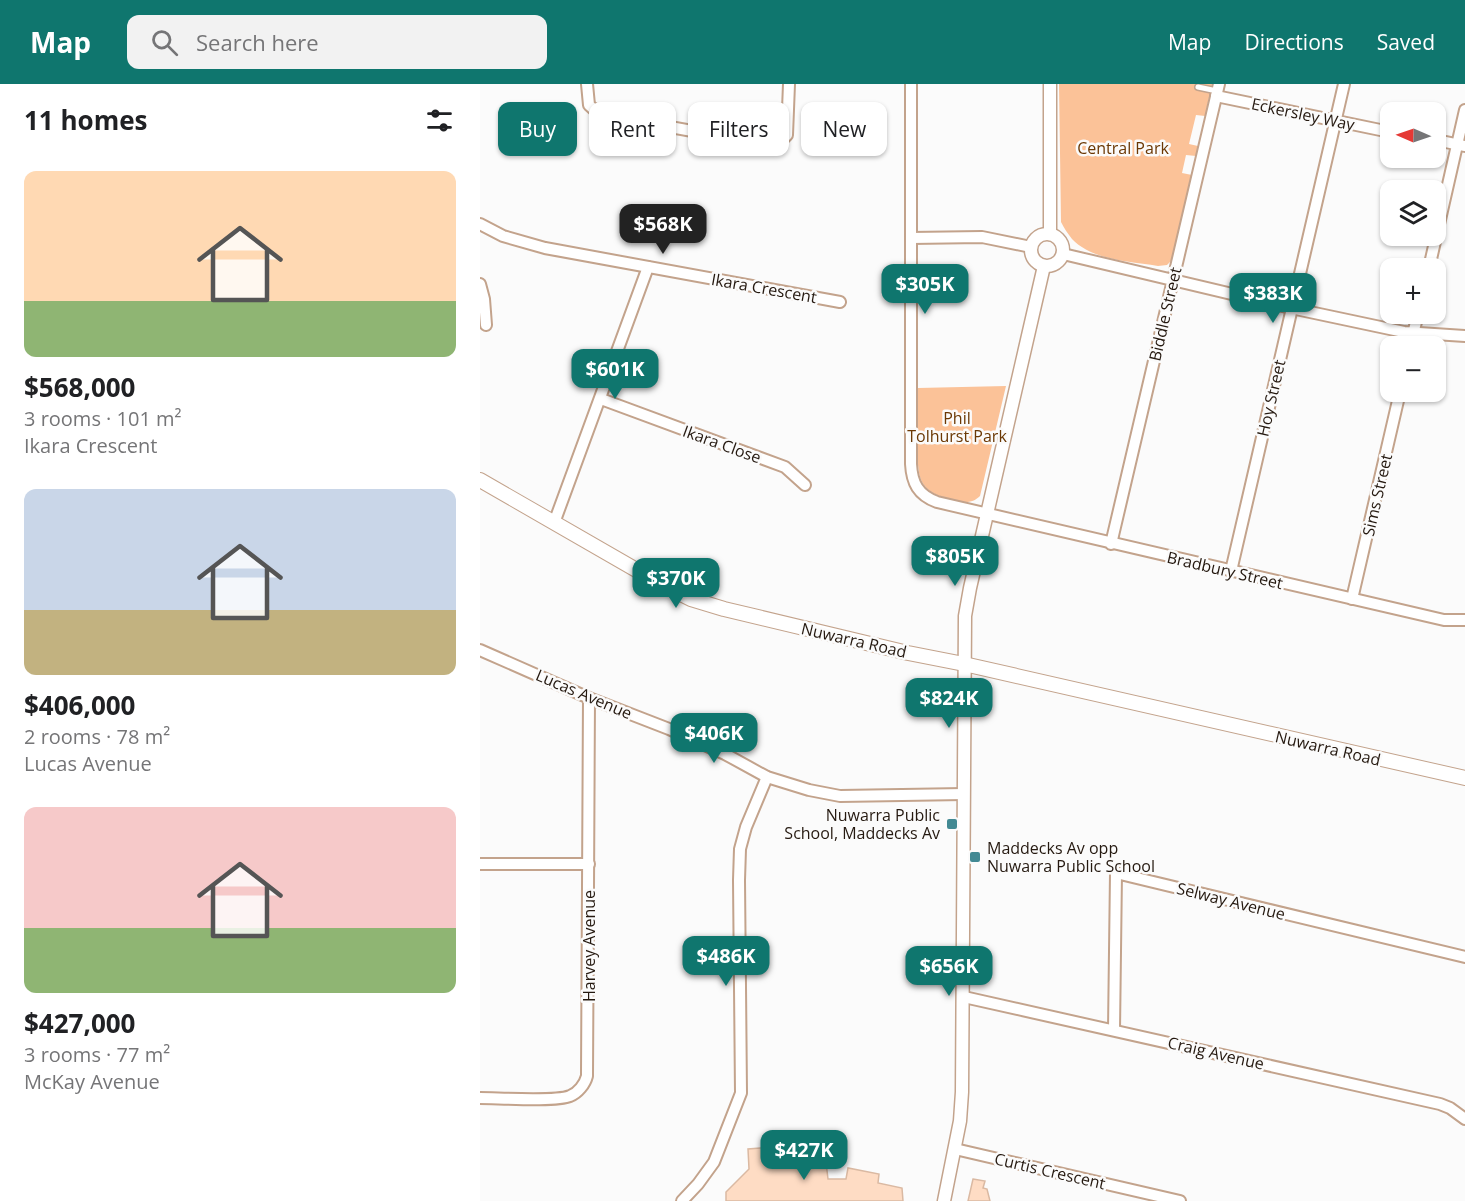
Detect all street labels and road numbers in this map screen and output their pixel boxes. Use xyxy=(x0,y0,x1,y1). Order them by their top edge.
street label: Eckersley Way xyxy=(1249,92,1358,136)
street label: Biddle Street xyxy=(1144,265,1187,363)
street label: Ikara Crescent xyxy=(710,268,819,308)
street label: Hoy Street xyxy=(1251,357,1291,439)
street label: Ikara Close xyxy=(680,420,764,468)
street label: Sims Street xyxy=(1357,451,1397,538)
street label: Bradbury Street xyxy=(1165,546,1286,594)
street label: Nuwarra Road xyxy=(799,617,909,663)
street label: Lucas Avenue xyxy=(533,664,635,724)
street label: Nuwarra Road xyxy=(1273,725,1383,771)
street label: Selway Avenue xyxy=(1175,877,1288,925)
street label: Harvey Avenue xyxy=(578,890,600,1002)
street label: Craig Avenue xyxy=(1166,1031,1266,1075)
street label: Curtis Crescent xyxy=(992,1148,1108,1195)

